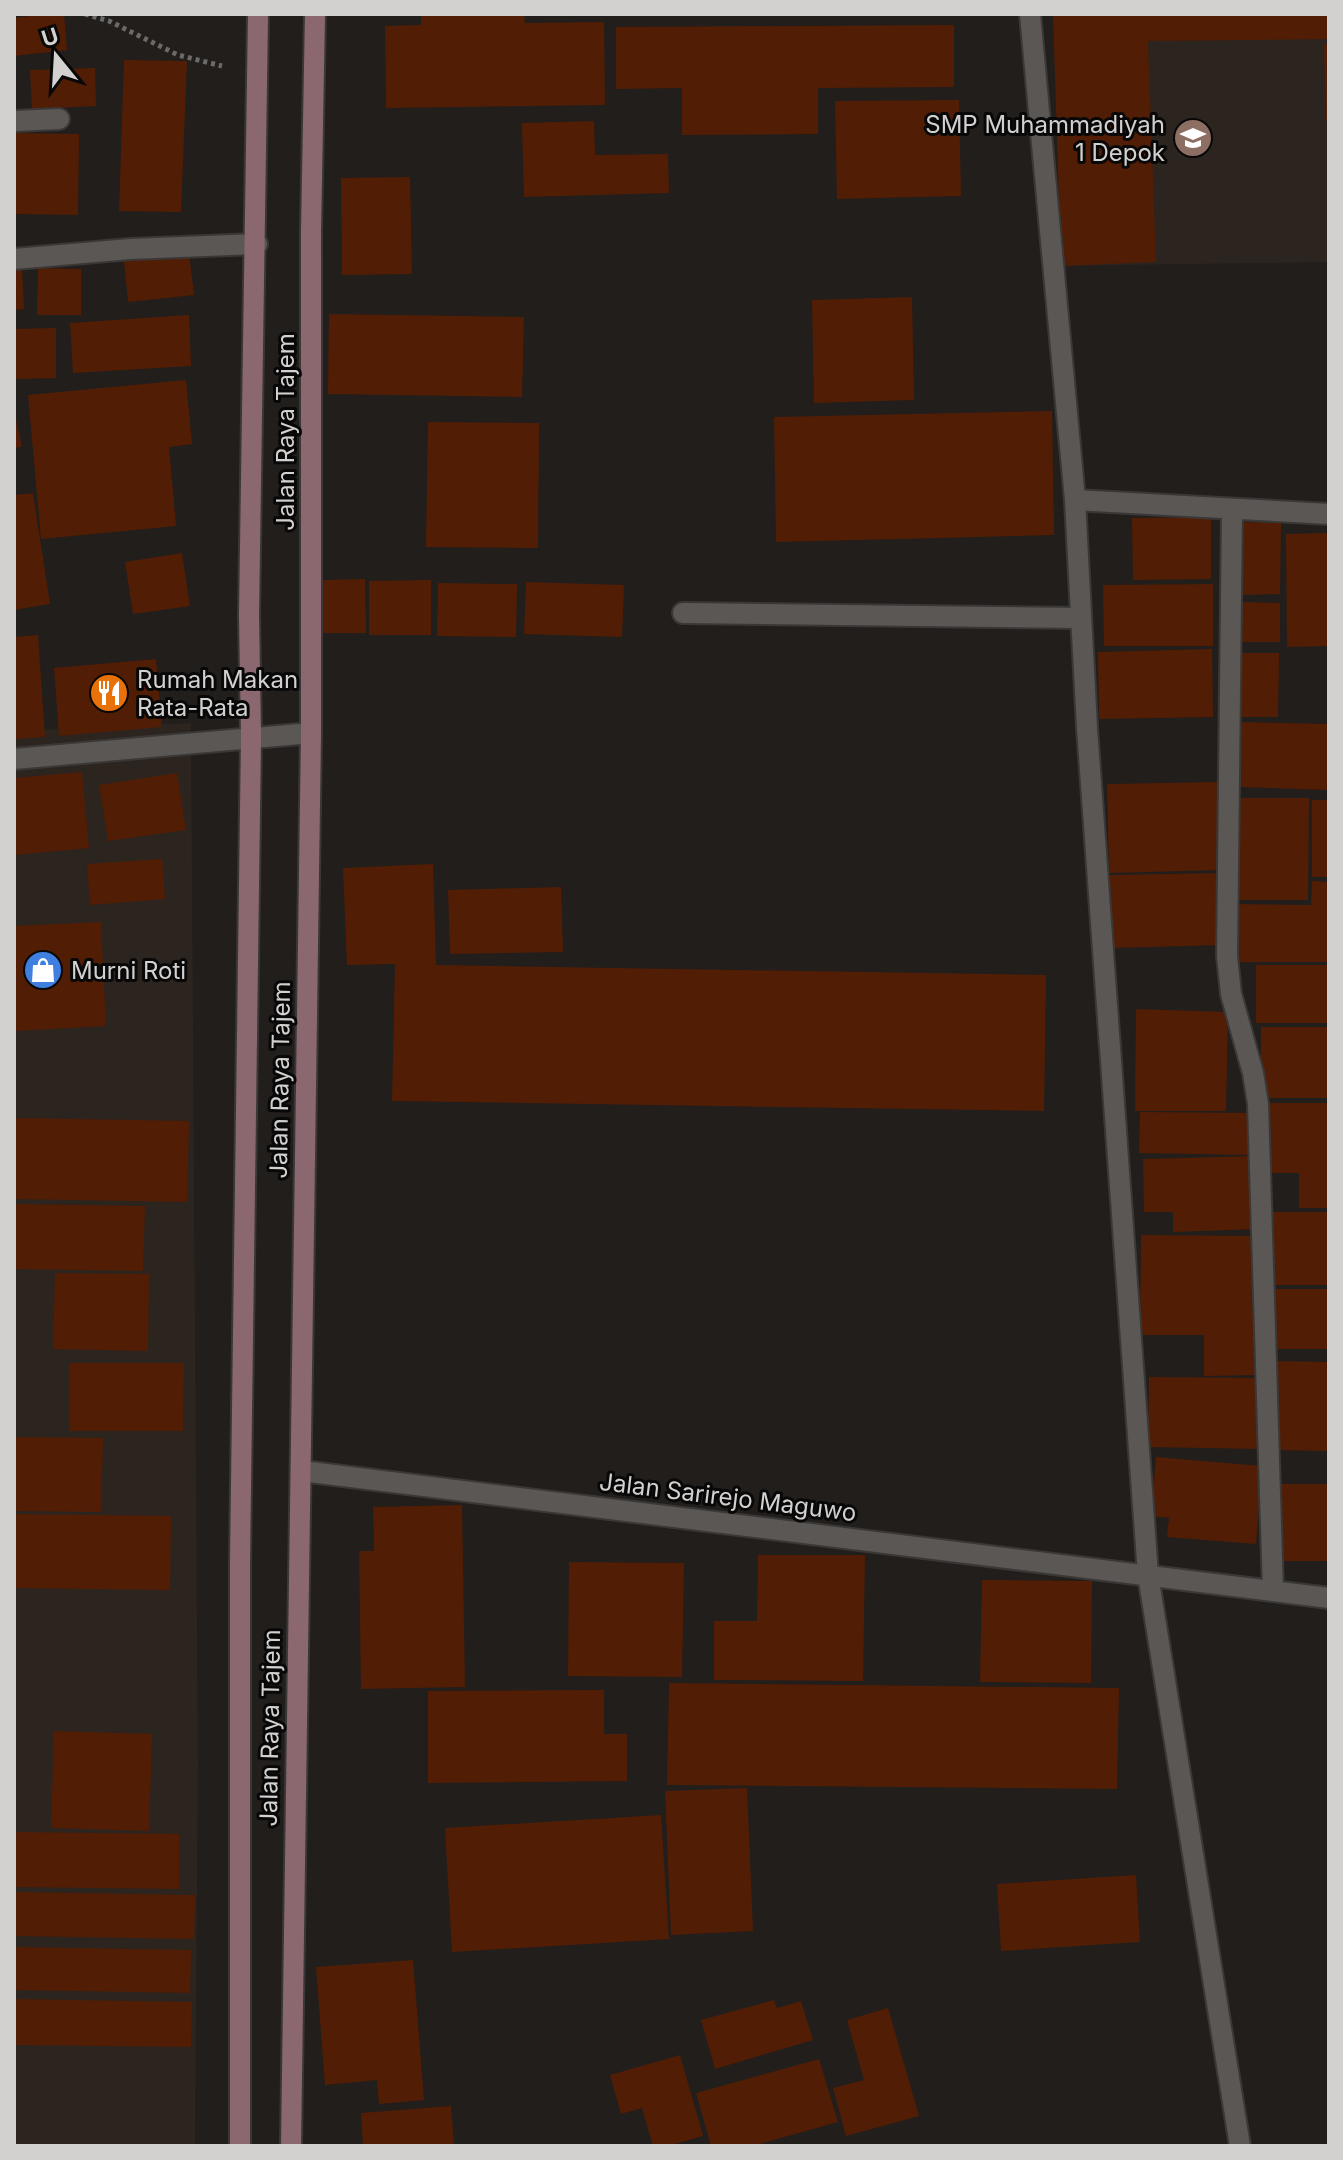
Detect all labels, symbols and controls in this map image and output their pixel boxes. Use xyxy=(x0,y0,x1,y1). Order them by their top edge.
north arrow xyxy=(16,16,96,96)
text: U xyxy=(38,22,61,52)
place label: SMP Muhammadiyah 1 Depok xyxy=(925,110,1165,167)
school or university icon: SMP Muhammadiyah 1 Depok xyxy=(1172,117,1214,159)
street label: Jalan Raya Tajem xyxy=(271,333,300,531)
place label: Rumah Makan Rata-Rata xyxy=(137,665,298,722)
restaurant icon: Rumah Makan Rata-Rata xyxy=(88,672,130,714)
shop icon: Murni Roti xyxy=(22,949,64,991)
place label: Murni Roti xyxy=(71,956,186,985)
street label: Jalan Raya Tajem xyxy=(264,981,296,1179)
street label: Jalan Sarirejo Maguwo xyxy=(598,1467,858,1527)
street label: Jalan Raya Tajem xyxy=(254,1629,286,1827)

